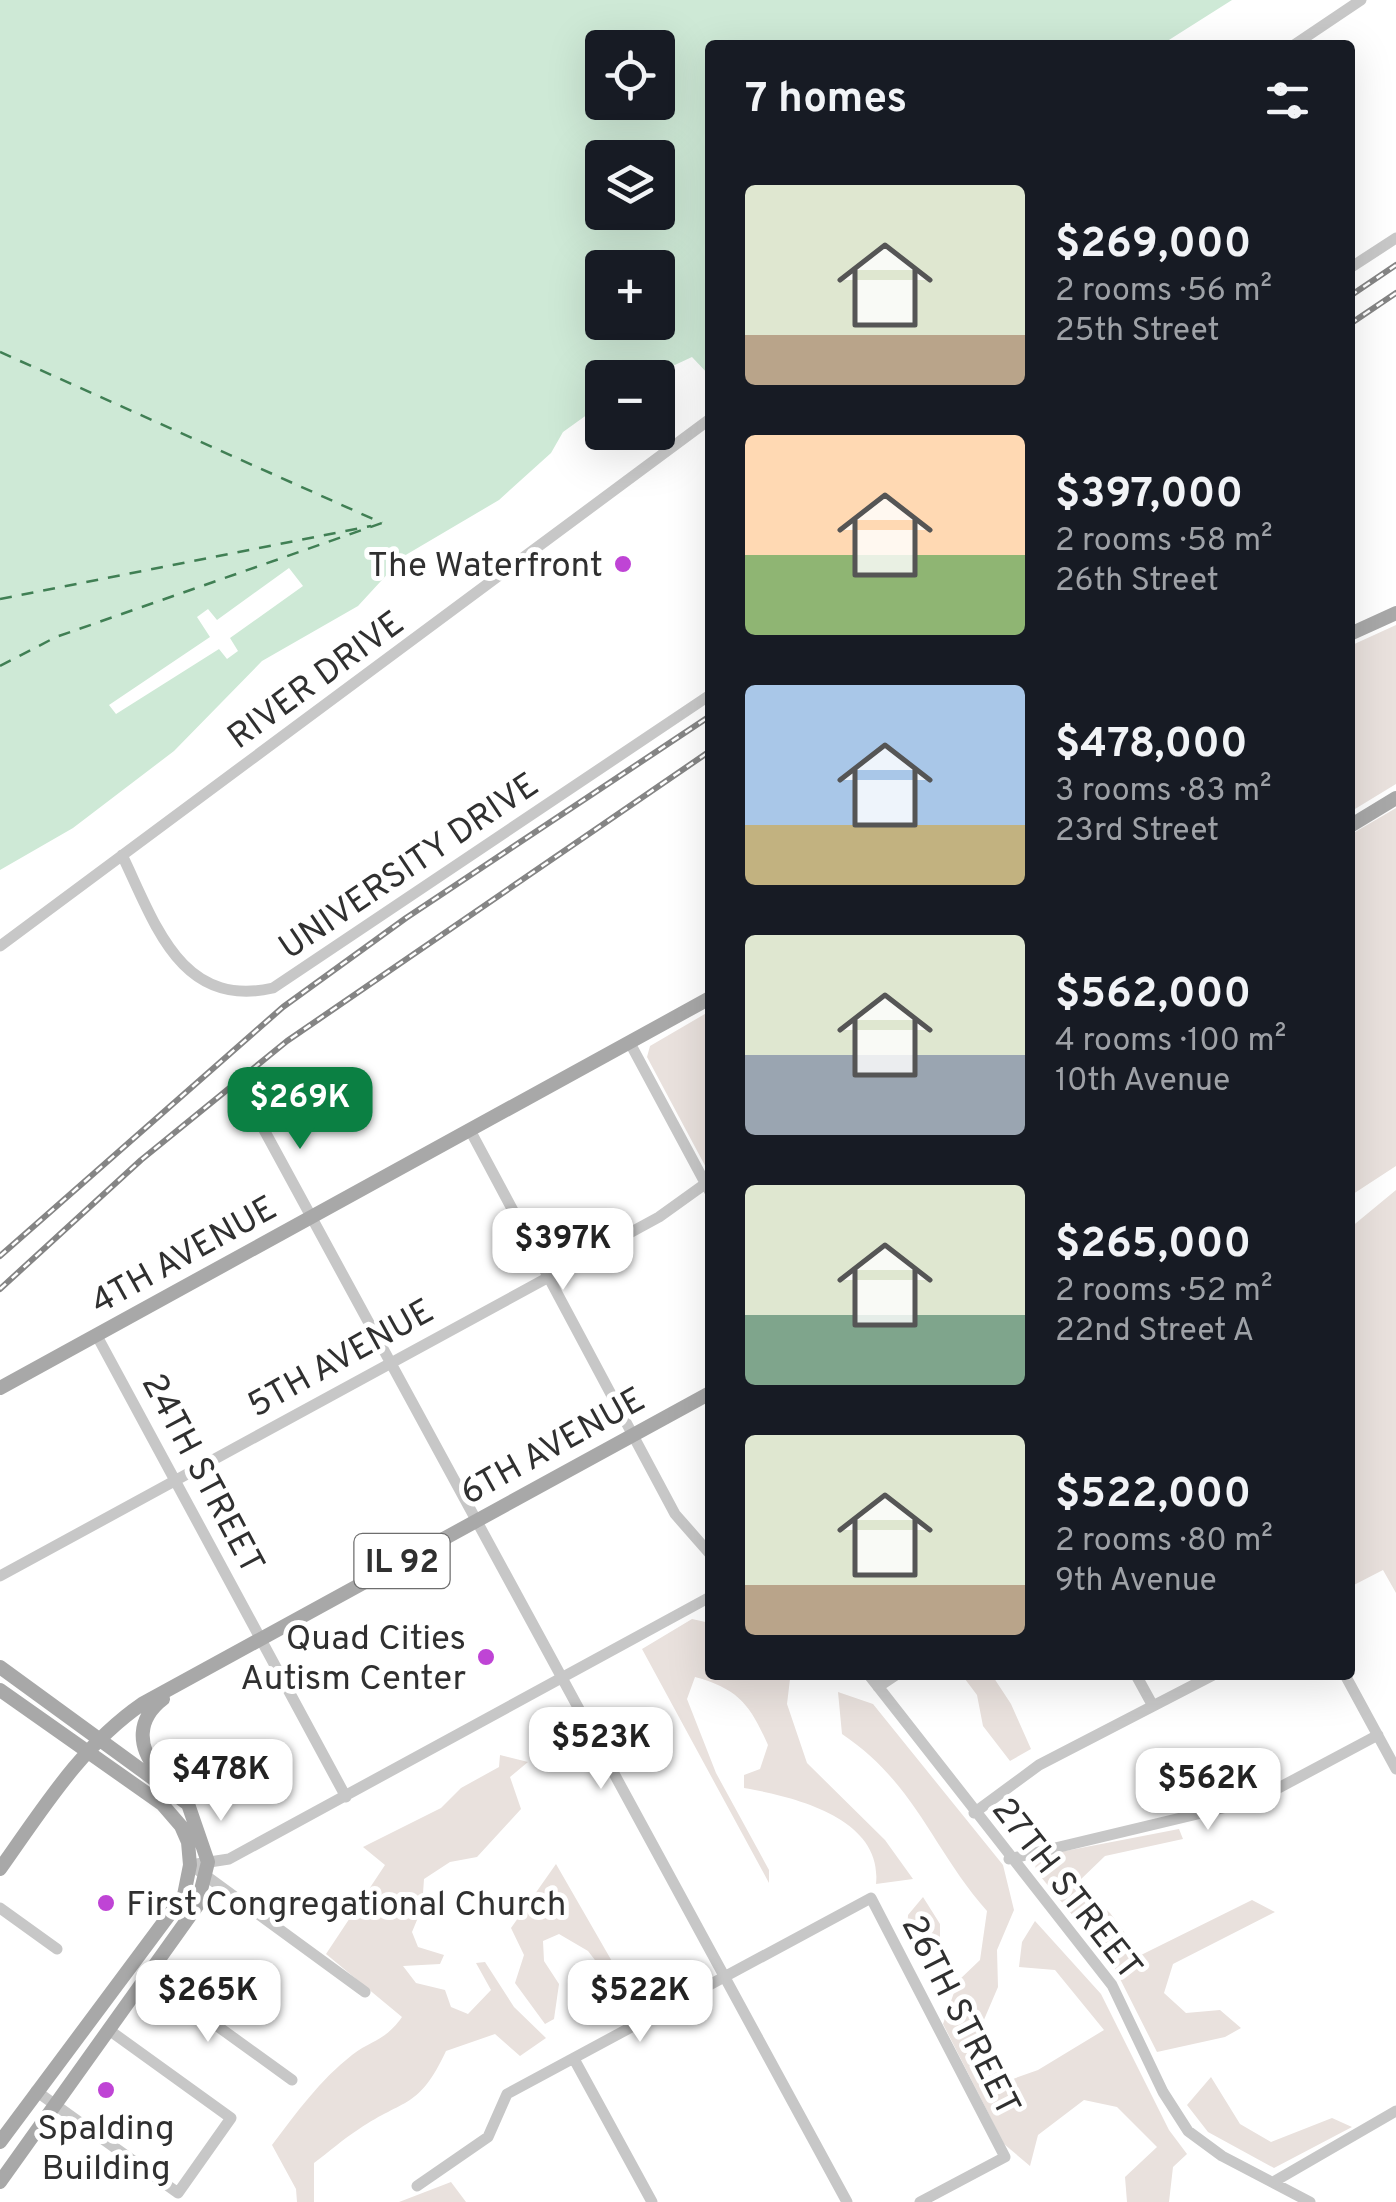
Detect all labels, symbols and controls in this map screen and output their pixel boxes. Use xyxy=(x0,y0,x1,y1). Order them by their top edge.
map controls xyxy=(585,30,675,450)
button: locate xyxy=(585,30,675,120)
icon: filters xyxy=(1260,73,1315,128)
text: 7 homes xyxy=(745,74,907,127)
button: layers xyxy=(585,140,675,230)
text: $269,000 xyxy=(1055,219,1251,272)
icon: home xyxy=(825,225,945,345)
button: + xyxy=(585,250,675,340)
text: 2 rooms · 56 m² xyxy=(1055,272,1272,312)
text: 25th Street xyxy=(1055,312,1220,352)
button: − xyxy=(585,360,675,450)
text: $397,000 xyxy=(1055,469,1243,522)
icon: home xyxy=(825,475,945,595)
text: 2 rooms · 58 m² xyxy=(1055,522,1273,562)
place label: The Waterfront xyxy=(367,545,603,589)
marker: The Waterfront xyxy=(612,553,634,575)
text: 26th Street xyxy=(1055,562,1219,602)
street label: RIVER DRIVE xyxy=(220,603,414,760)
text: $478,000 xyxy=(1055,719,1248,772)
icon: home xyxy=(825,725,945,845)
street label: UNIVERSITY DRIVE xyxy=(271,764,548,971)
text: 3 rooms · 83 m² xyxy=(1055,772,1272,812)
text: 23rd Street xyxy=(1055,812,1219,852)
text: $562,000 xyxy=(1055,969,1251,1022)
icon: home xyxy=(825,975,945,1095)
text: 4 rooms · 100 m² xyxy=(1055,1022,1286,1062)
text: 10th Avenue xyxy=(1055,1062,1230,1102)
pin: $269K xyxy=(230,1067,370,1152)
text: $269K xyxy=(250,1079,350,1119)
street label: 4TH AVENUE xyxy=(84,1187,285,1326)
pin: $397K xyxy=(493,1208,633,1293)
text: $265,000 xyxy=(1055,1219,1251,1272)
text: $397K xyxy=(514,1220,612,1260)
icon: home xyxy=(825,1225,945,1345)
text: 2 rooms · 52 m² xyxy=(1055,1272,1272,1312)
street label: 5TH AVENUE xyxy=(241,1290,442,1429)
text: 22nd Street A xyxy=(1055,1312,1254,1352)
street label: 24TH STREET xyxy=(130,1367,273,1582)
street label: 6TH AVENUE xyxy=(454,1379,653,1516)
text: $522,000 xyxy=(1055,1469,1251,1522)
icon: home xyxy=(825,1475,945,1595)
text: 2 rooms · 80 m² xyxy=(1055,1522,1273,1562)
road number: IL 92 xyxy=(354,1534,450,1588)
text: 9th Avenue xyxy=(1055,1562,1217,1602)
place label: Quad Cities Autism Center xyxy=(240,1618,466,1702)
marker: Quad Cities Autism Center xyxy=(475,1646,497,1668)
pin: $523K xyxy=(531,1707,671,1792)
text: $523K xyxy=(551,1719,651,1759)
pin: $478K xyxy=(151,1739,291,1824)
pin: $562K xyxy=(1138,1748,1278,1833)
text: $478K xyxy=(172,1751,270,1791)
text: $562K xyxy=(1158,1760,1258,1800)
street label: 27TH STREET xyxy=(981,1790,1151,1990)
place label: First Congregational Church xyxy=(126,1884,566,1928)
marker: First Congregational Church xyxy=(95,1892,117,1914)
street label: 26TH STREET xyxy=(890,1909,1029,2124)
pin: $265K xyxy=(138,1960,278,2045)
pin: $522K xyxy=(570,1960,710,2045)
text: $265K xyxy=(158,1972,258,2012)
text: $522K xyxy=(590,1972,690,2012)
marker: Spalding Building xyxy=(95,2079,117,2101)
place label: Spalding Building xyxy=(37,2108,175,2192)

